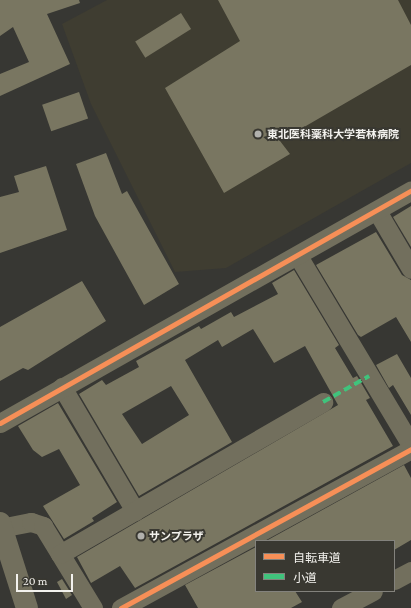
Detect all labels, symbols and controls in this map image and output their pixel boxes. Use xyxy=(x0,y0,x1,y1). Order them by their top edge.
place label: 東北医科薬科大学若林病院 xyxy=(267,127,399,141)
marker: 東北医科薬科大学若林病院 xyxy=(252,128,264,140)
place label: サンプラザ xyxy=(149,529,204,543)
marker: サンプラザ xyxy=(136,531,146,541)
legend xyxy=(255,540,395,592)
text: 自転車道 xyxy=(293,551,341,565)
scale bar xyxy=(18,566,75,592)
text: 小道 xyxy=(293,571,317,585)
text: 20 m xyxy=(23,574,47,588)

